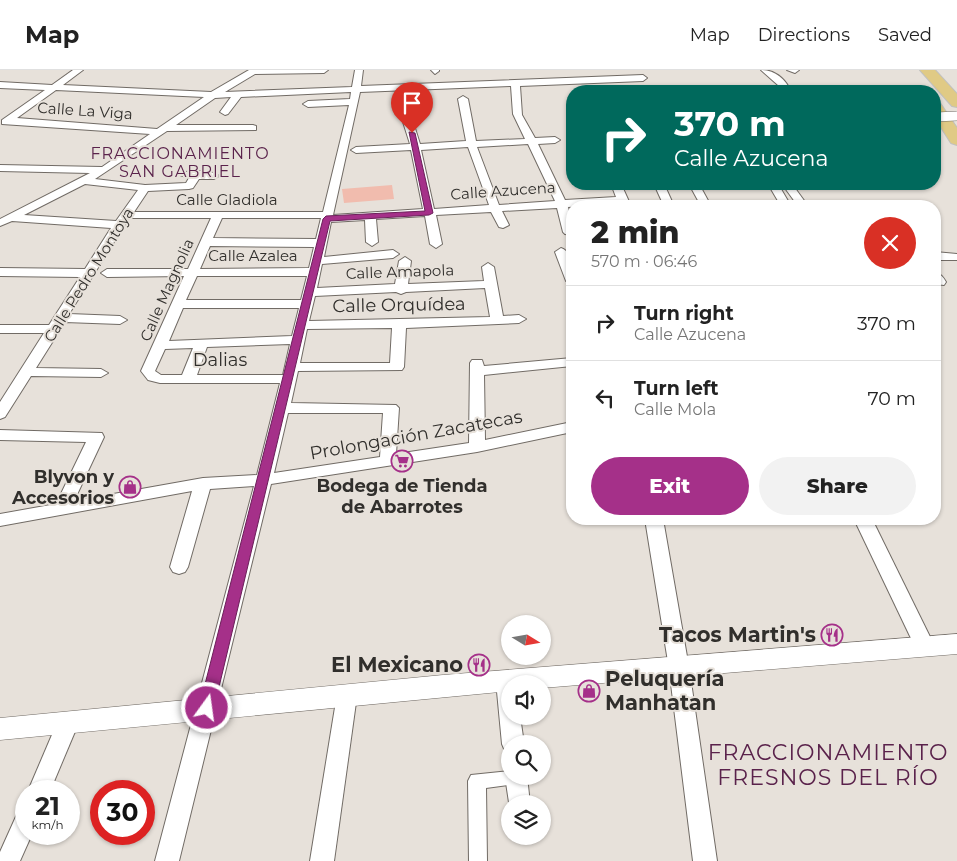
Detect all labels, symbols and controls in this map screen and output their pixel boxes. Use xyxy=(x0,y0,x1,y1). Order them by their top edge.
text: Map xyxy=(25,20,79,49)
text: Map xyxy=(690,24,730,46)
text: Directions xyxy=(758,24,850,46)
text: Saved xyxy=(878,24,932,46)
pin xyxy=(391,82,433,133)
icon: arrive xyxy=(398,89,426,117)
street label: Calle La Viga xyxy=(37,98,133,123)
text: 370 m xyxy=(674,102,786,145)
icon: right xyxy=(591,105,656,170)
district label: FRACCIONAMIENTO SAN GABRIEL xyxy=(90,144,270,181)
text: Calle Azucena xyxy=(674,145,828,172)
street label: Calle Azucena xyxy=(450,177,556,204)
street label: Calle Gladiola xyxy=(176,190,278,209)
street label: Calle Pedro Montoya xyxy=(39,204,138,345)
text: 2 min xyxy=(591,214,679,251)
button: close xyxy=(864,217,916,269)
street label: Calle Magnolia xyxy=(135,236,198,344)
street label: Calle Azalea xyxy=(208,246,298,265)
text: 570 m · 06:46 xyxy=(591,252,697,271)
street label: Calle Amapola xyxy=(345,260,454,283)
street label: Calle Orquídea xyxy=(332,293,466,317)
text: Turn right xyxy=(634,302,734,325)
icon: right xyxy=(591,309,619,337)
text: 370 m xyxy=(857,312,916,335)
text: Calle Azucena xyxy=(634,325,746,344)
street label: Dalias xyxy=(193,349,248,371)
text: Turn left xyxy=(634,377,719,400)
icon: left xyxy=(591,384,619,412)
text: 70 m xyxy=(867,387,916,410)
text: Calle Mola xyxy=(634,400,716,419)
street label: Prolongación Zacatecas xyxy=(308,405,524,465)
supermarket icon: Bodega de Tienda de Abarrotes xyxy=(390,449,414,473)
button: Exit xyxy=(591,457,749,515)
button: Share xyxy=(759,457,916,515)
place label: Blyvon y Accesorios xyxy=(11,466,114,509)
shop icon: Blyvon y Accesorios xyxy=(118,475,142,499)
place label: Bodega de Tienda de Abarrotes xyxy=(316,475,488,518)
north arrow xyxy=(501,615,551,665)
map controls xyxy=(501,615,551,845)
place label: Tacos Martin's xyxy=(659,622,816,647)
restaurant icon: Tacos Martin's xyxy=(820,623,844,647)
place label: El Mexicano xyxy=(331,652,463,677)
restaurant icon: El Mexicano xyxy=(467,653,491,677)
place label: Peluquería Manhatan xyxy=(605,666,725,715)
button: sound xyxy=(501,675,551,725)
shop icon: Peluquería Manhatan xyxy=(577,679,601,703)
position arrow xyxy=(180,681,232,733)
button: search xyxy=(501,735,551,785)
district label: FRACCIONAMIENTO FRESNOS DEL RÍO xyxy=(708,739,948,791)
speed limit sign: 30 xyxy=(90,780,155,845)
text: 21 xyxy=(35,791,60,821)
button: layers xyxy=(501,795,551,845)
text: km/h xyxy=(31,817,64,832)

